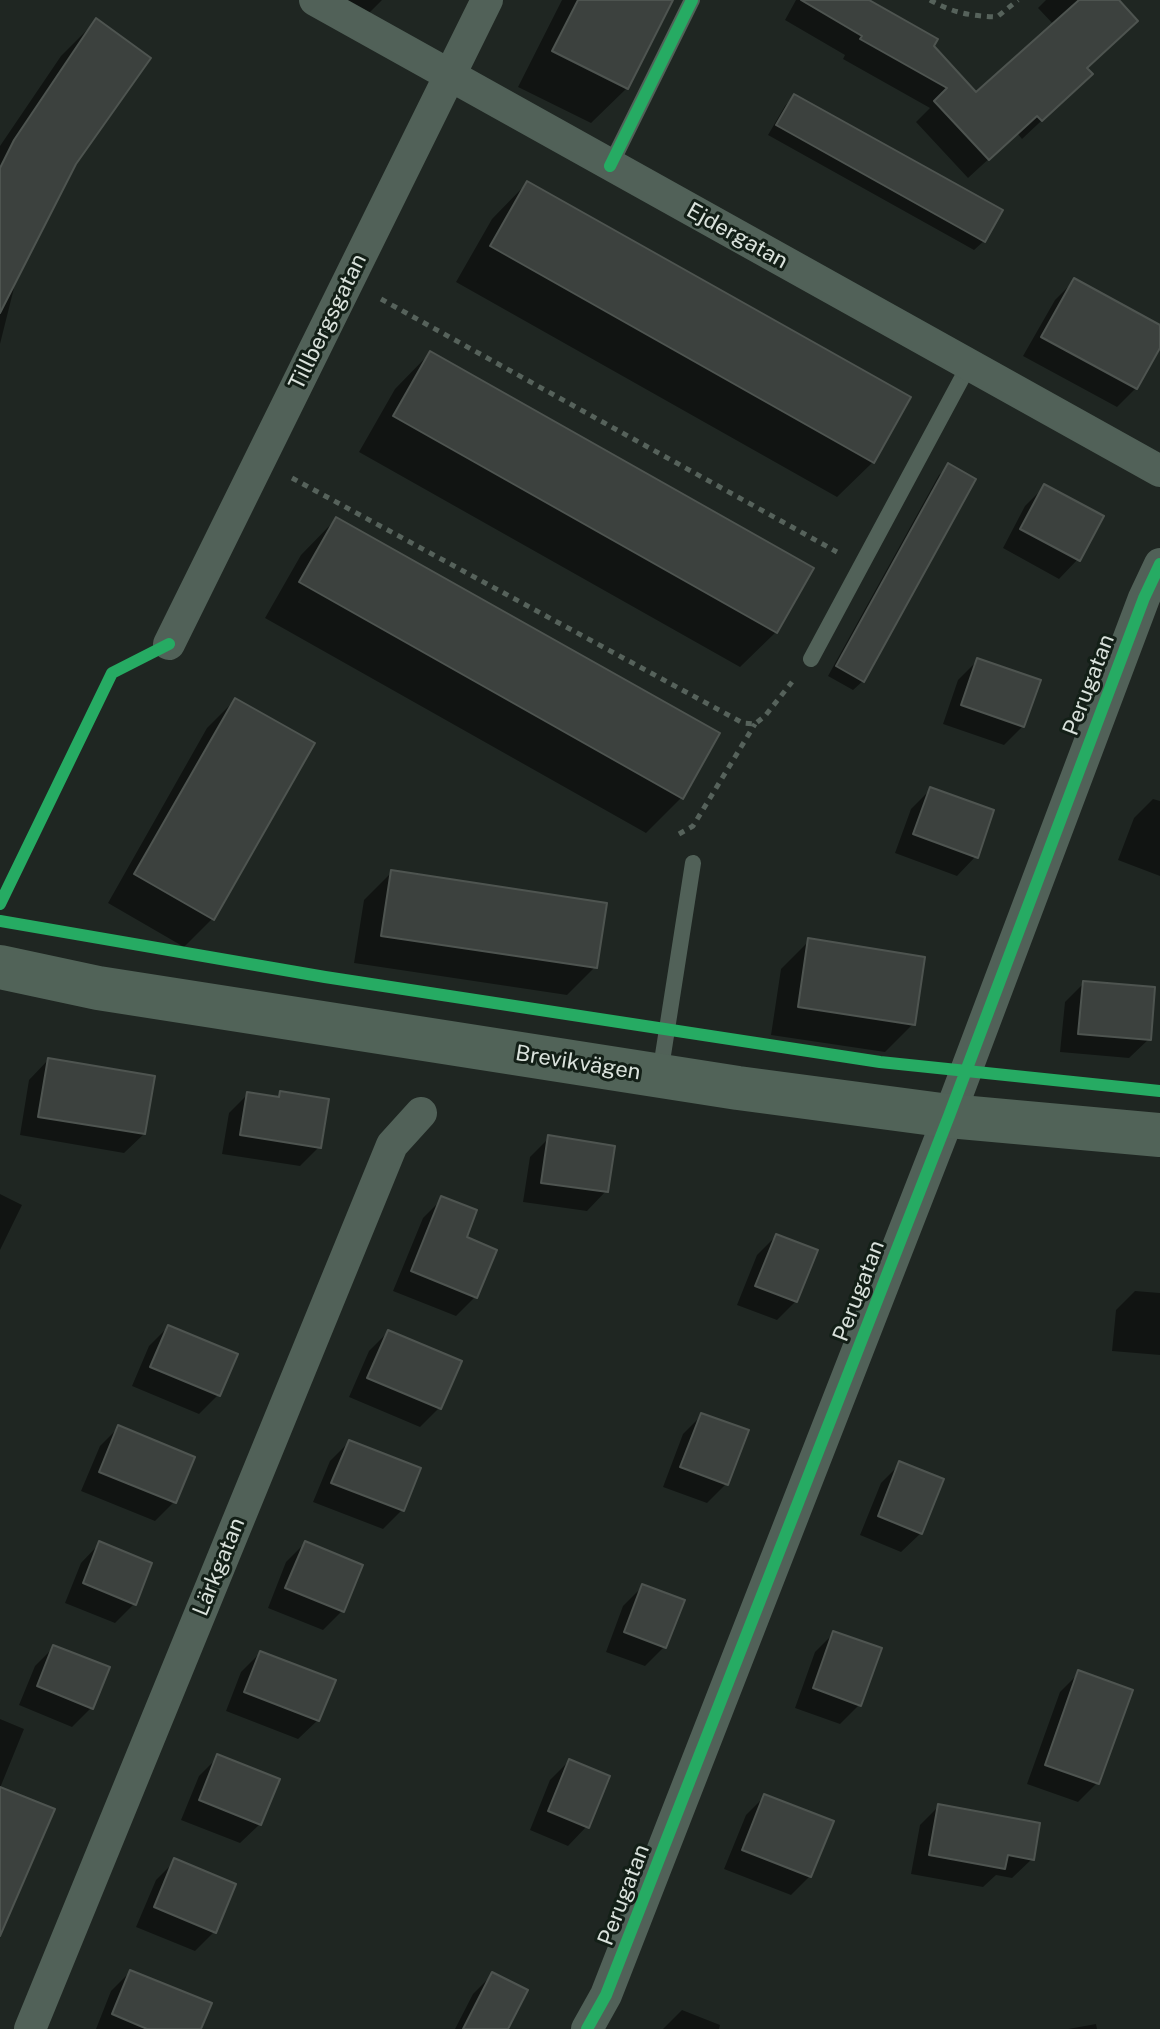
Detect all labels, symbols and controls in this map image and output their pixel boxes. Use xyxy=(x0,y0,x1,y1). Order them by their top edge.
street label: Ejdergatan xyxy=(682,197,792,275)
street label: Tillbergsgatan xyxy=(284,250,372,394)
street label: Perugatan xyxy=(1058,631,1120,739)
street label: Brevikvägen xyxy=(514,1040,642,1086)
street label: Perugatan xyxy=(828,1237,890,1345)
street label: Lärkgatan xyxy=(187,1514,251,1620)
street label: Perugatan xyxy=(593,1841,655,1949)

